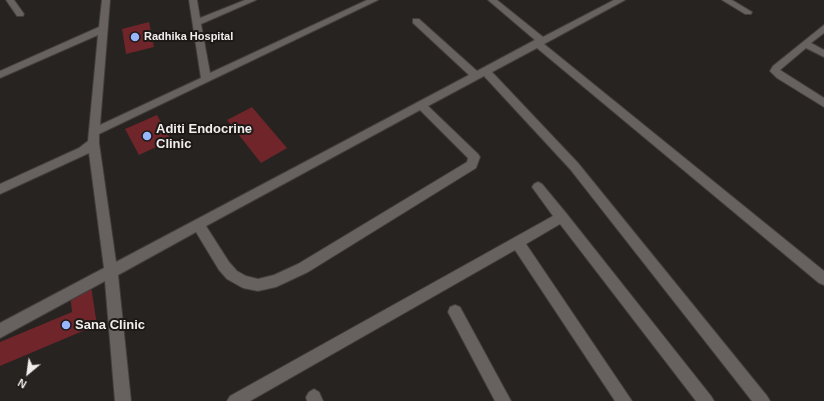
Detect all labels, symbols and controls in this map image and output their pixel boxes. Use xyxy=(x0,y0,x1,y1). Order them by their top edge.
place label: Radhika Hospital xyxy=(144,30,233,44)
marker: Radhika Hospital xyxy=(129,31,141,43)
place label: Aditi Endocrine Clinic xyxy=(156,121,252,152)
marker: Aditi Endocrine Clinic xyxy=(141,130,153,142)
place label: Sana Clinic xyxy=(75,317,145,333)
marker: Sana Clinic xyxy=(60,319,72,331)
north arrow xyxy=(8,353,48,393)
text: N xyxy=(16,376,29,391)

